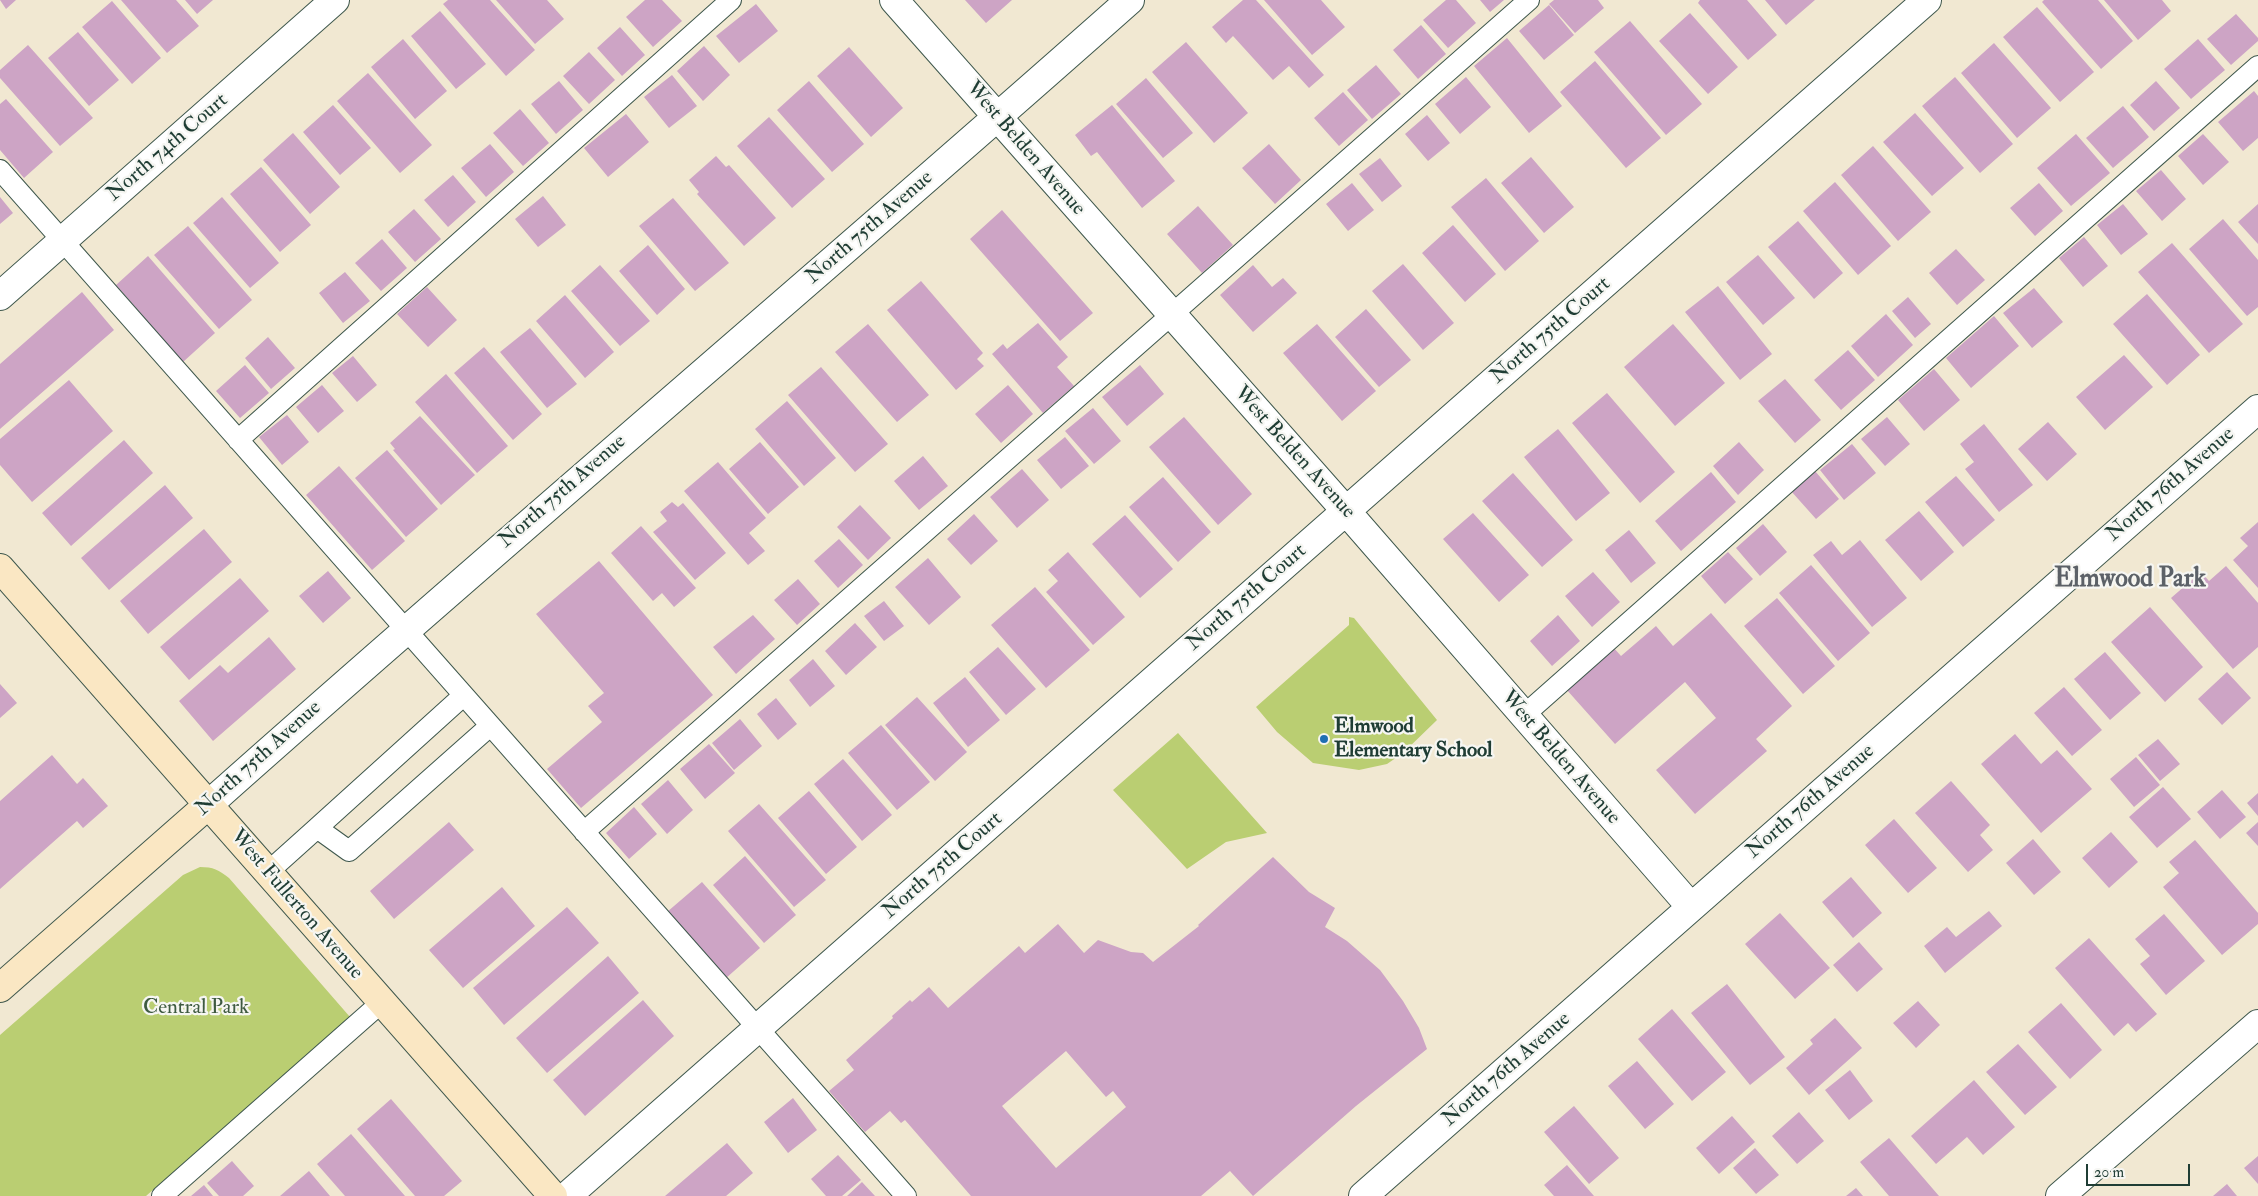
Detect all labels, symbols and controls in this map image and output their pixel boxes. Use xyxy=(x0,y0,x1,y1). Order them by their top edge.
street label: West Belden Avenue xyxy=(960,77,1090,221)
street label: North 74th Court xyxy=(102,89,234,207)
street label: North 75th Avenue xyxy=(801,166,939,290)
street label: North 75th Court xyxy=(1486,272,1616,390)
street label: West Belden Avenue xyxy=(1228,382,1360,524)
street label: North 76th Avenue xyxy=(2102,422,2240,548)
street label: North 75th Avenue xyxy=(494,430,632,554)
street label: North 75th Court xyxy=(1182,539,1312,657)
district label: Elmwood Park xyxy=(2054,564,2206,596)
street label: West Belden Avenue xyxy=(1495,686,1625,830)
street label: North 75th Avenue xyxy=(191,696,327,822)
place label: Elmwood Elementary School xyxy=(1334,714,1492,764)
marker: Elmwood Elementary School xyxy=(1318,733,1330,745)
street label: North 76th Avenue xyxy=(1742,739,1880,865)
street label: North 75th Court xyxy=(878,807,1008,925)
street label: West Fullerton Avenue xyxy=(224,825,368,985)
park label: Central Park xyxy=(143,995,249,1021)
street label: North 76th Avenue xyxy=(1438,1007,1576,1133)
scale bar xyxy=(2088,1154,2192,1186)
text: 20 m xyxy=(2094,1163,2124,1182)

